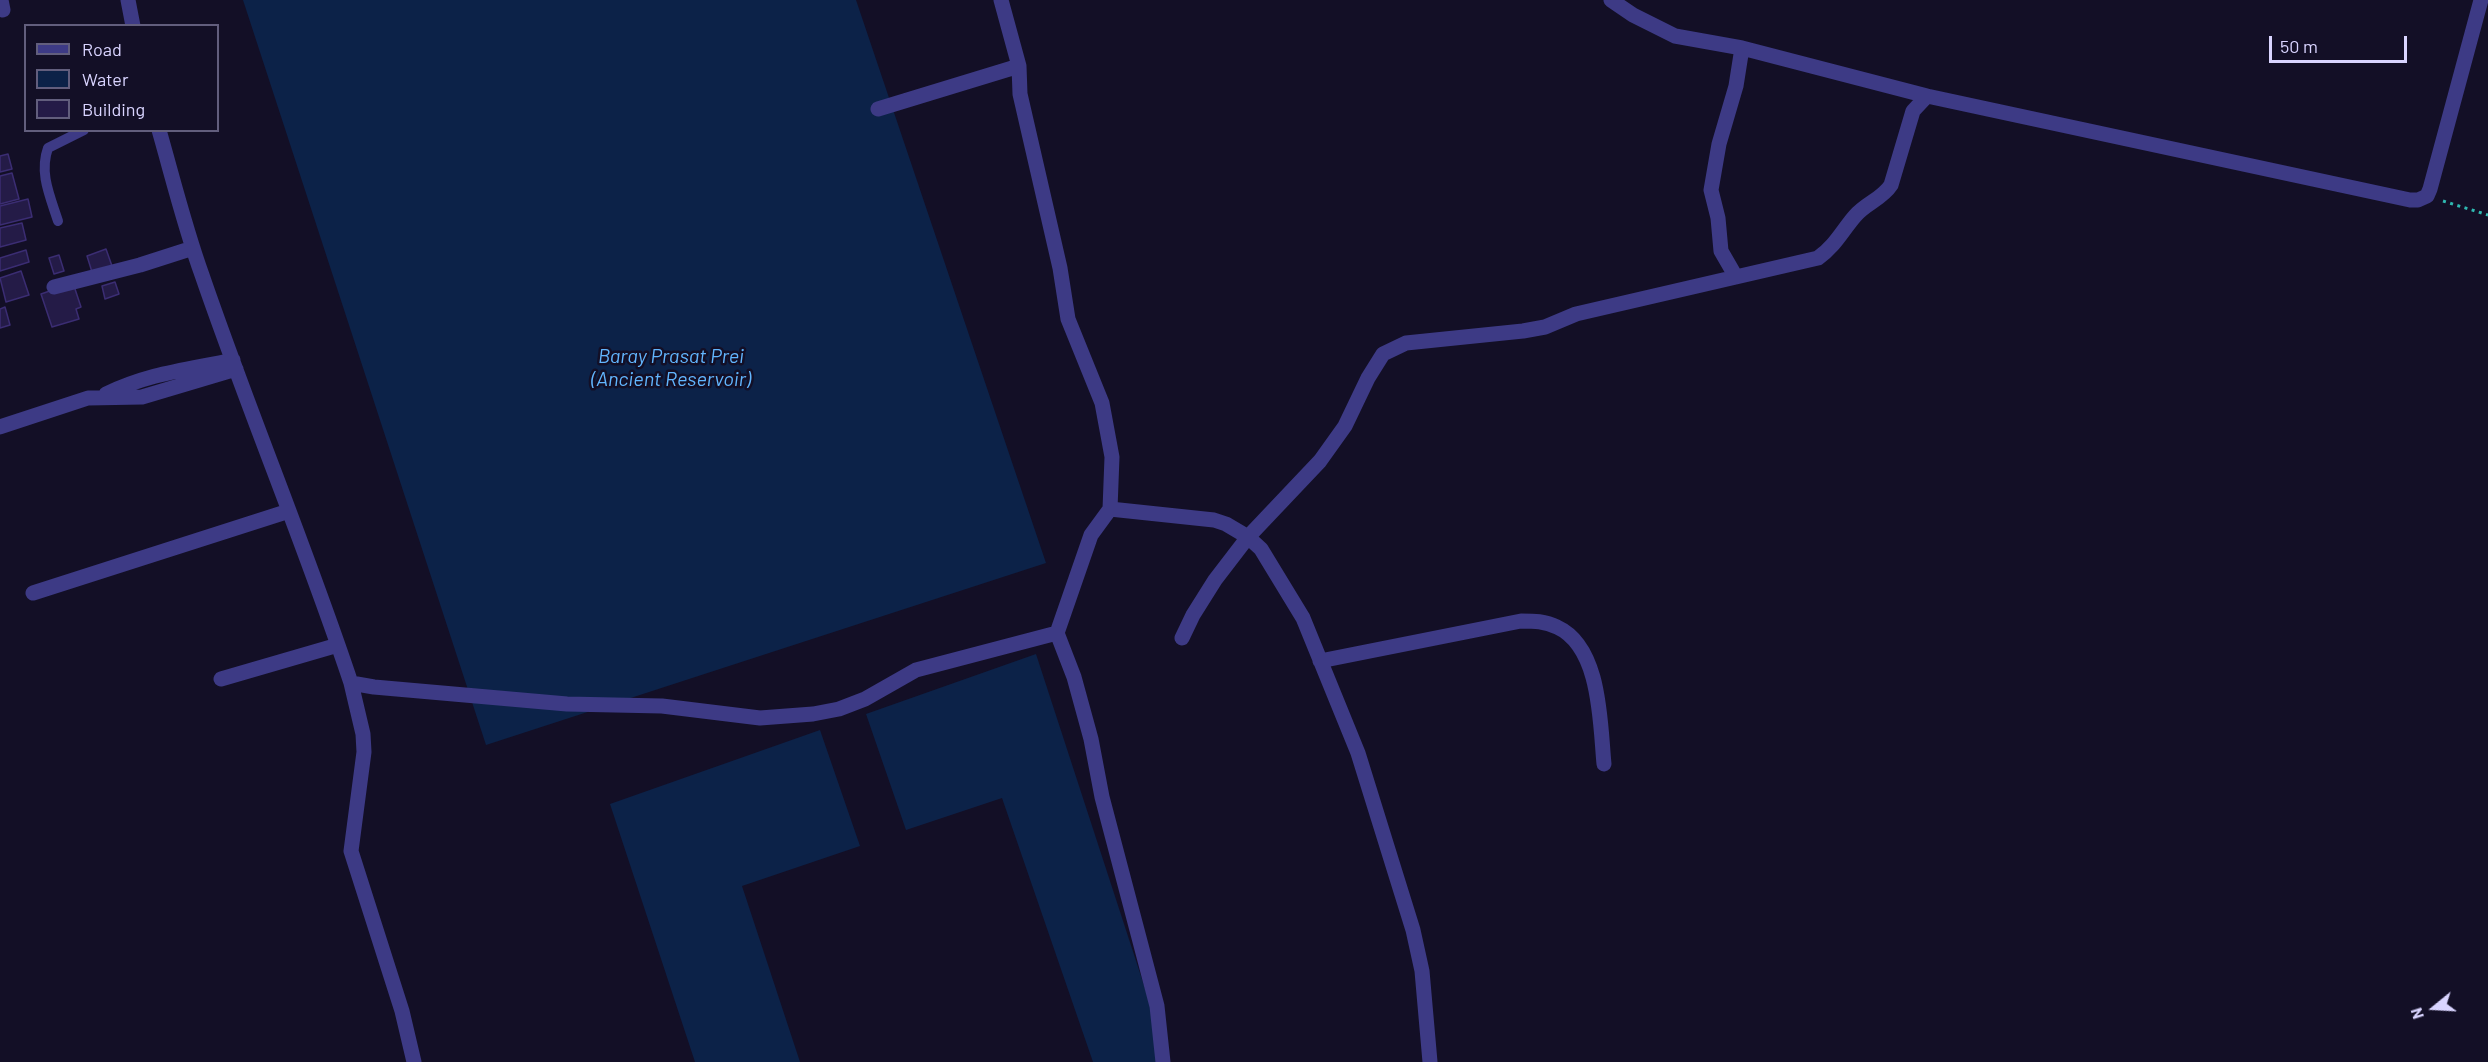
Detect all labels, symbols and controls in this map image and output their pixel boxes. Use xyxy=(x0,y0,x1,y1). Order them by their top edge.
legend xyxy=(24,24,219,132)
scale bar xyxy=(2272,24,2410,62)
text: 50 m xyxy=(2280,35,2318,57)
text: Road xyxy=(82,38,122,60)
text: Water xyxy=(82,68,129,90)
text: Building xyxy=(82,98,145,120)
water label: Baray Prasat Prei (Ancient Reservoir) xyxy=(591,344,751,391)
north arrow xyxy=(2404,978,2464,1038)
text: N xyxy=(2406,1006,2427,1022)

